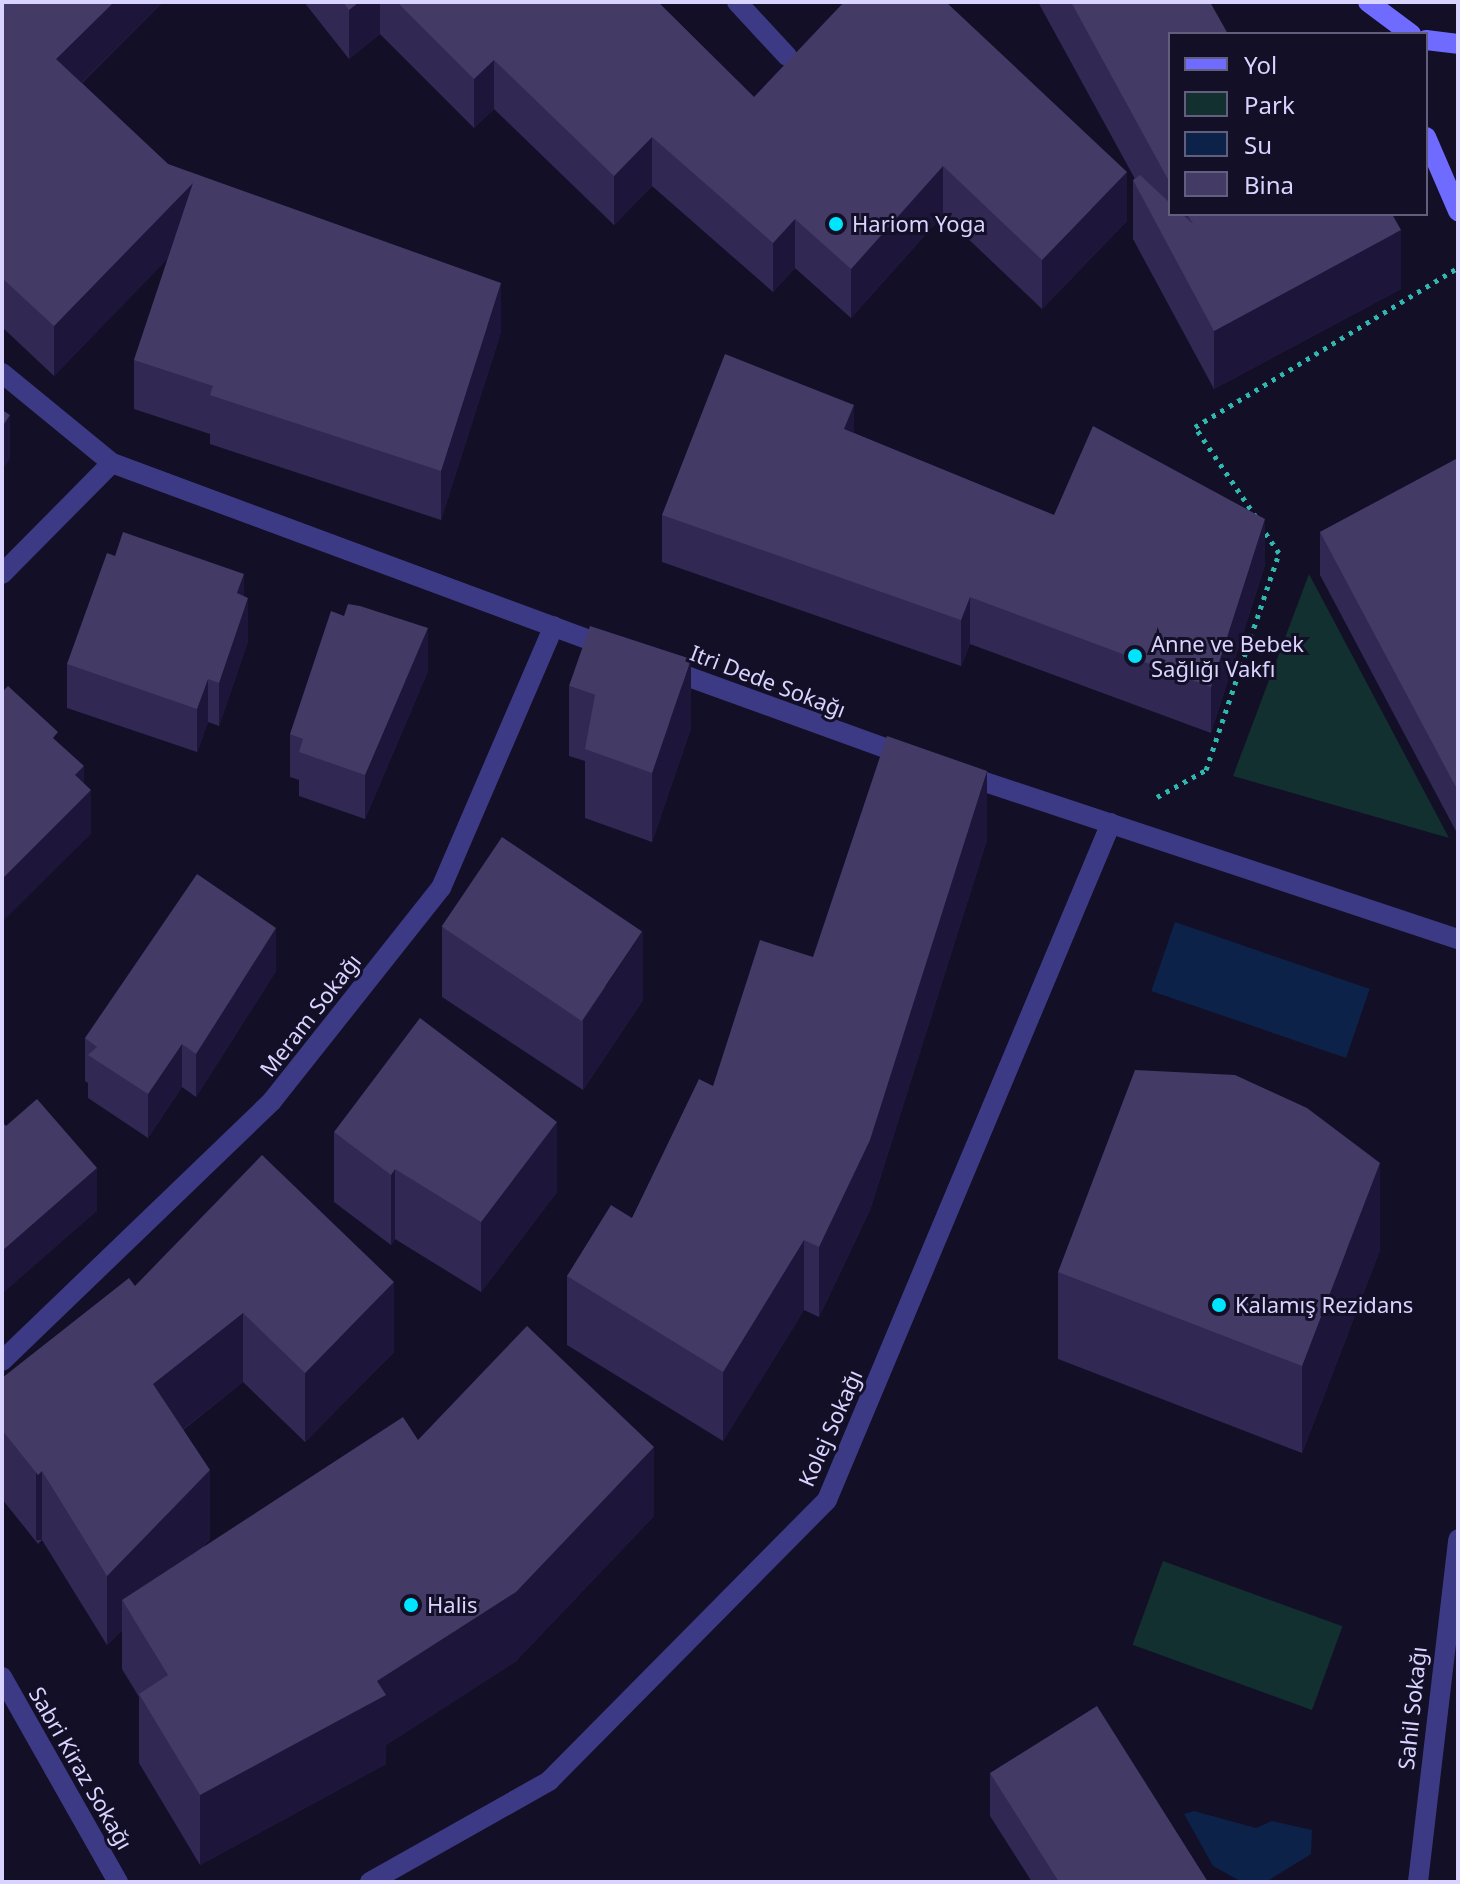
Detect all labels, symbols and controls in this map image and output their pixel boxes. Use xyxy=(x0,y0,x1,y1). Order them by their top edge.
legend xyxy=(1168,32,1428,216)
text: Yol xyxy=(1244,48,1277,81)
text: Park xyxy=(1244,88,1295,121)
text: Su xyxy=(1244,128,1272,161)
text: Bina xyxy=(1244,168,1294,201)
place label: Hariom Yoga xyxy=(852,211,986,237)
marker: Hariom Yoga xyxy=(827,215,845,233)
place label: Anne ve Bebek Sağlığı Vakfı xyxy=(1151,630,1304,682)
street label: Itri Dede Sokağı xyxy=(686,639,850,723)
marker: Anne ve Bebek Sağlığı Vakfı xyxy=(1126,647,1144,665)
street label: Meram Sokağı xyxy=(254,948,366,1082)
place label: Kalamış Rezidans xyxy=(1235,1292,1413,1318)
marker: Kalamış Rezidans xyxy=(1210,1296,1228,1314)
street label: Kolej Sokağı xyxy=(793,1365,867,1491)
place label: Halis xyxy=(427,1592,478,1618)
marker: Halis xyxy=(402,1596,420,1614)
street label: Sahil Sokağı xyxy=(1392,1645,1432,1771)
street label: Sabri Kiraz Sokağı xyxy=(24,1682,138,1854)

